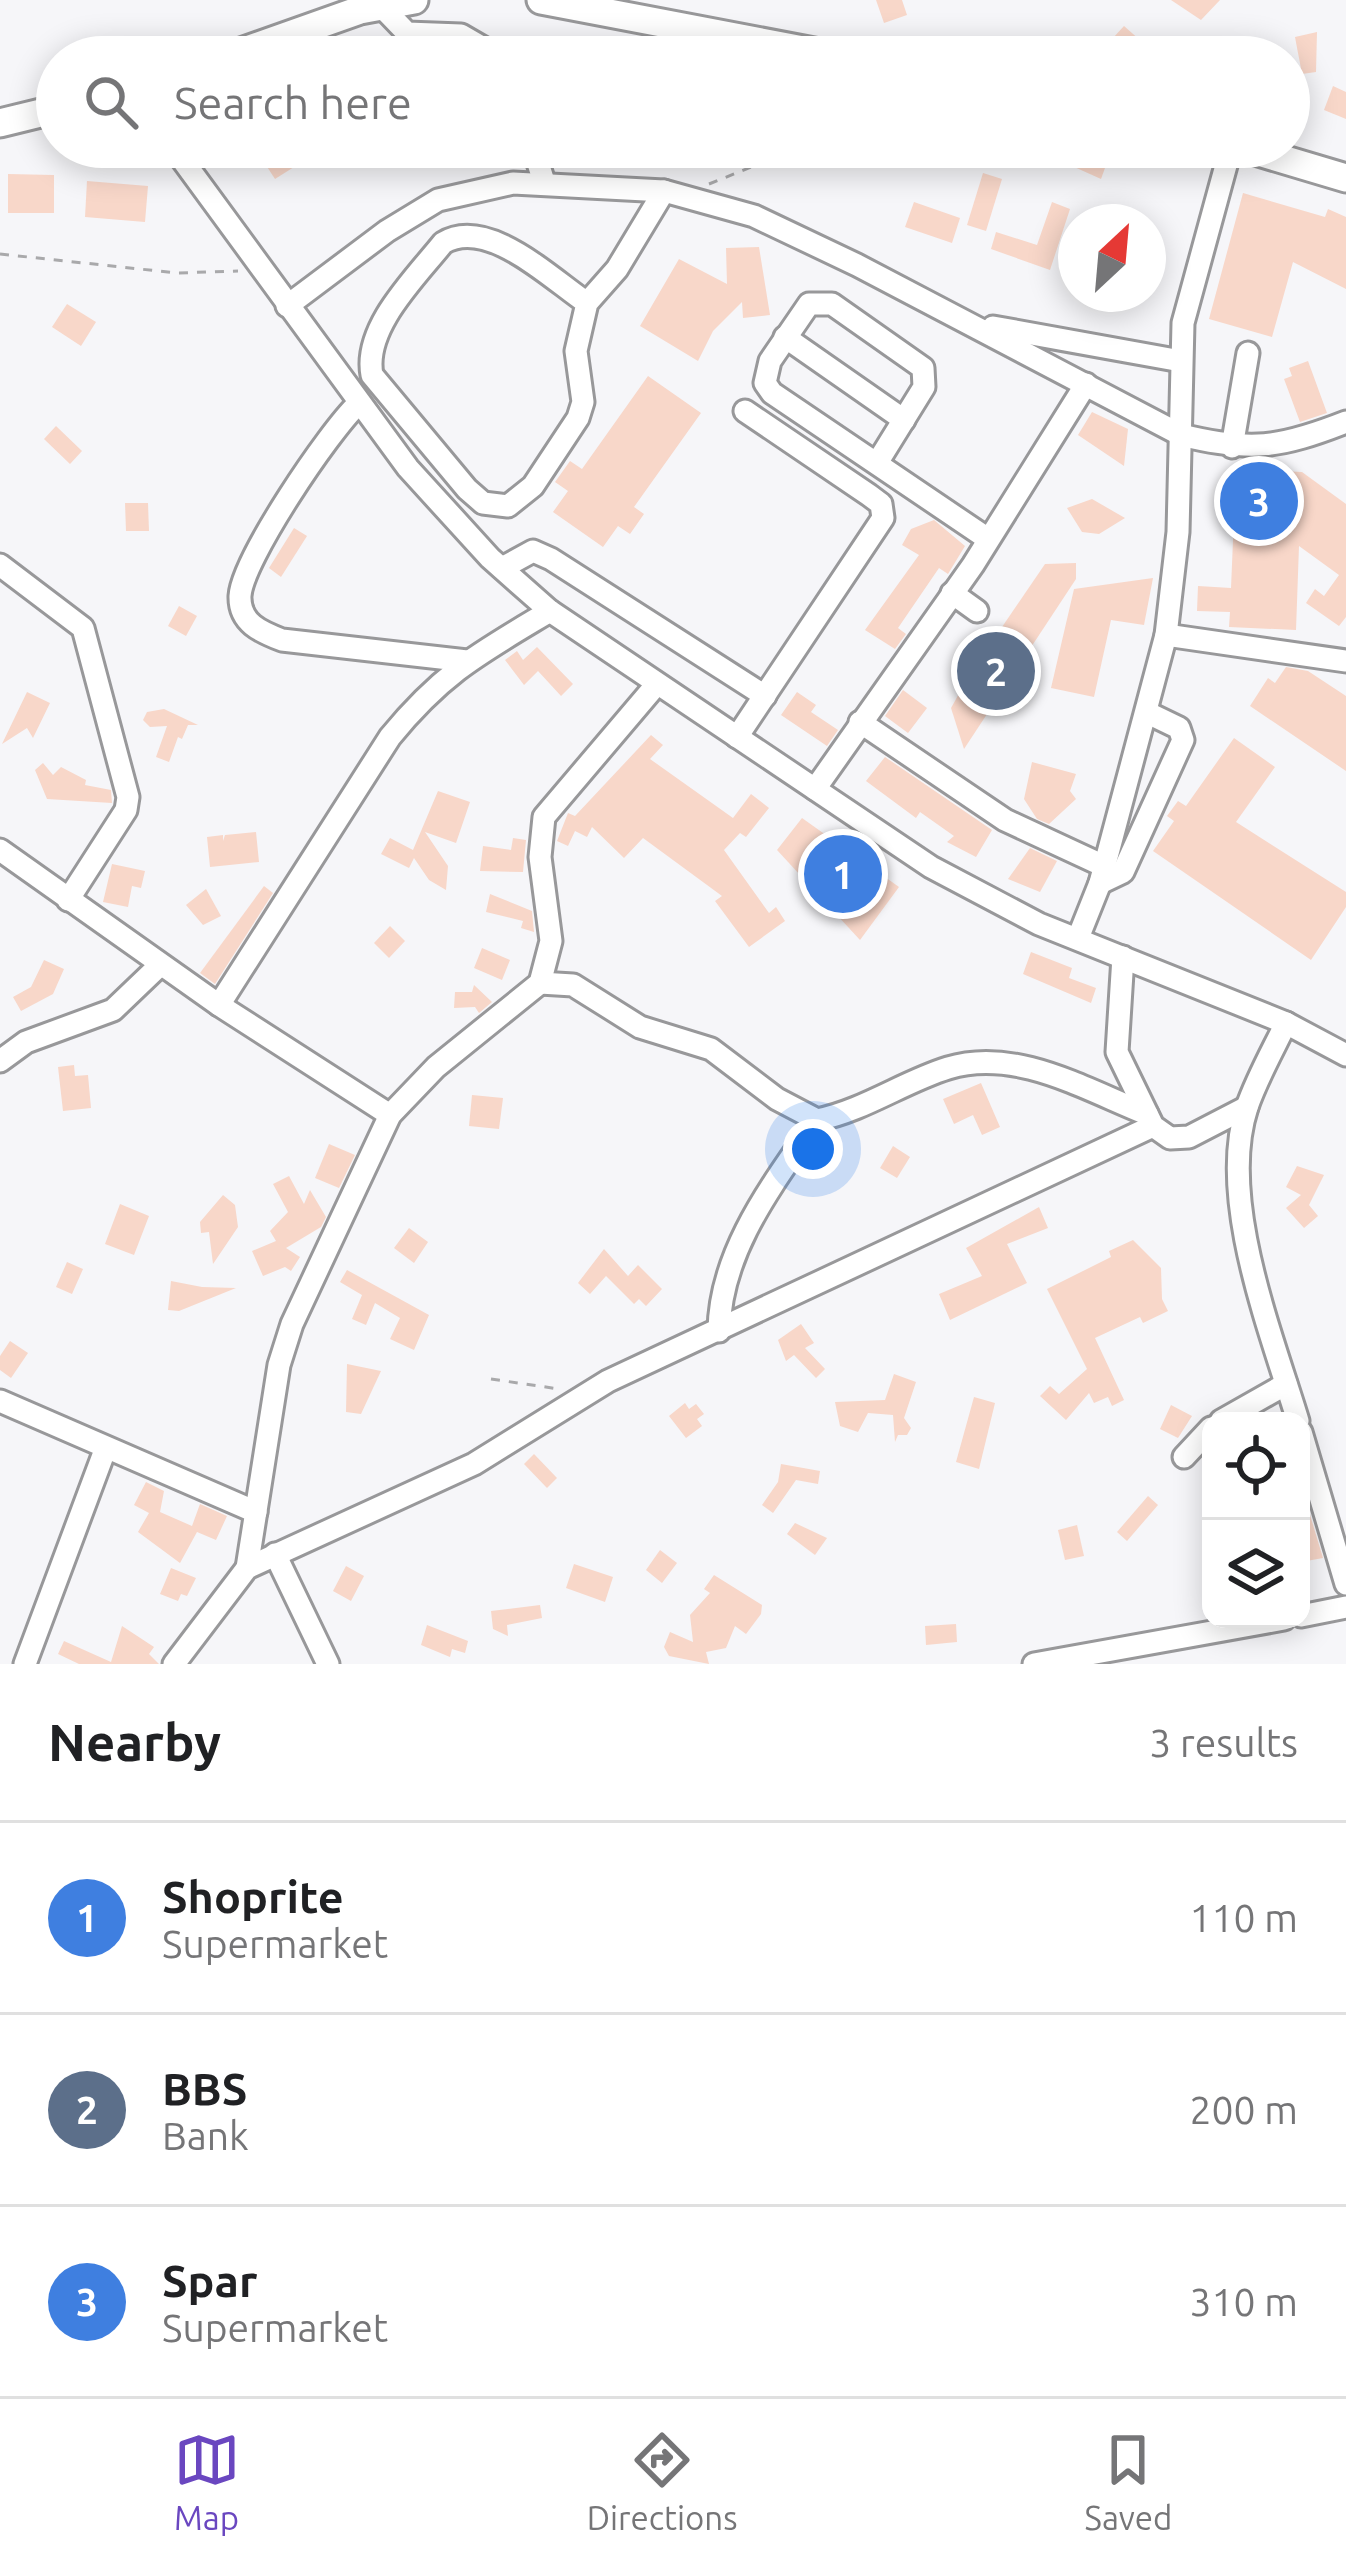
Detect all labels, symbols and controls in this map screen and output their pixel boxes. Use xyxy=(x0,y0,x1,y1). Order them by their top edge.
search box xyxy=(36,36,1310,168)
icon: search xyxy=(78,69,144,135)
text: Search here xyxy=(174,77,412,128)
north arrow xyxy=(1058,204,1166,312)
pin: 3 xyxy=(1220,456,1298,546)
pin: 2 xyxy=(957,626,1035,716)
pin: 1 xyxy=(804,829,882,919)
your location xyxy=(783,1119,843,1179)
map controls xyxy=(1202,1412,1310,1628)
button: locate xyxy=(1202,1412,1310,1520)
button: layers xyxy=(1202,1520,1310,1628)
text: Nearby xyxy=(48,1713,221,1771)
text: 3 results xyxy=(1149,1721,1298,1764)
text: Shoprite xyxy=(162,1871,344,1922)
text: 1 xyxy=(76,1896,98,1939)
text: 110 m xyxy=(1189,1896,1298,1939)
text: Supermarket xyxy=(162,1922,388,1965)
text: BBS xyxy=(162,2063,247,2114)
text: 2 xyxy=(76,2088,98,2131)
text: 200 m xyxy=(1189,2088,1298,2131)
text: Bank xyxy=(162,2114,249,2157)
text: Spar xyxy=(162,2255,257,2306)
text: 3 xyxy=(76,2280,98,2323)
text: 310 m xyxy=(1189,2280,1298,2323)
text: Supermarket xyxy=(162,2306,388,2349)
tab: Map xyxy=(174,2427,240,2536)
tab: Directions xyxy=(587,2427,737,2536)
tab: Saved xyxy=(1085,2427,1172,2536)

